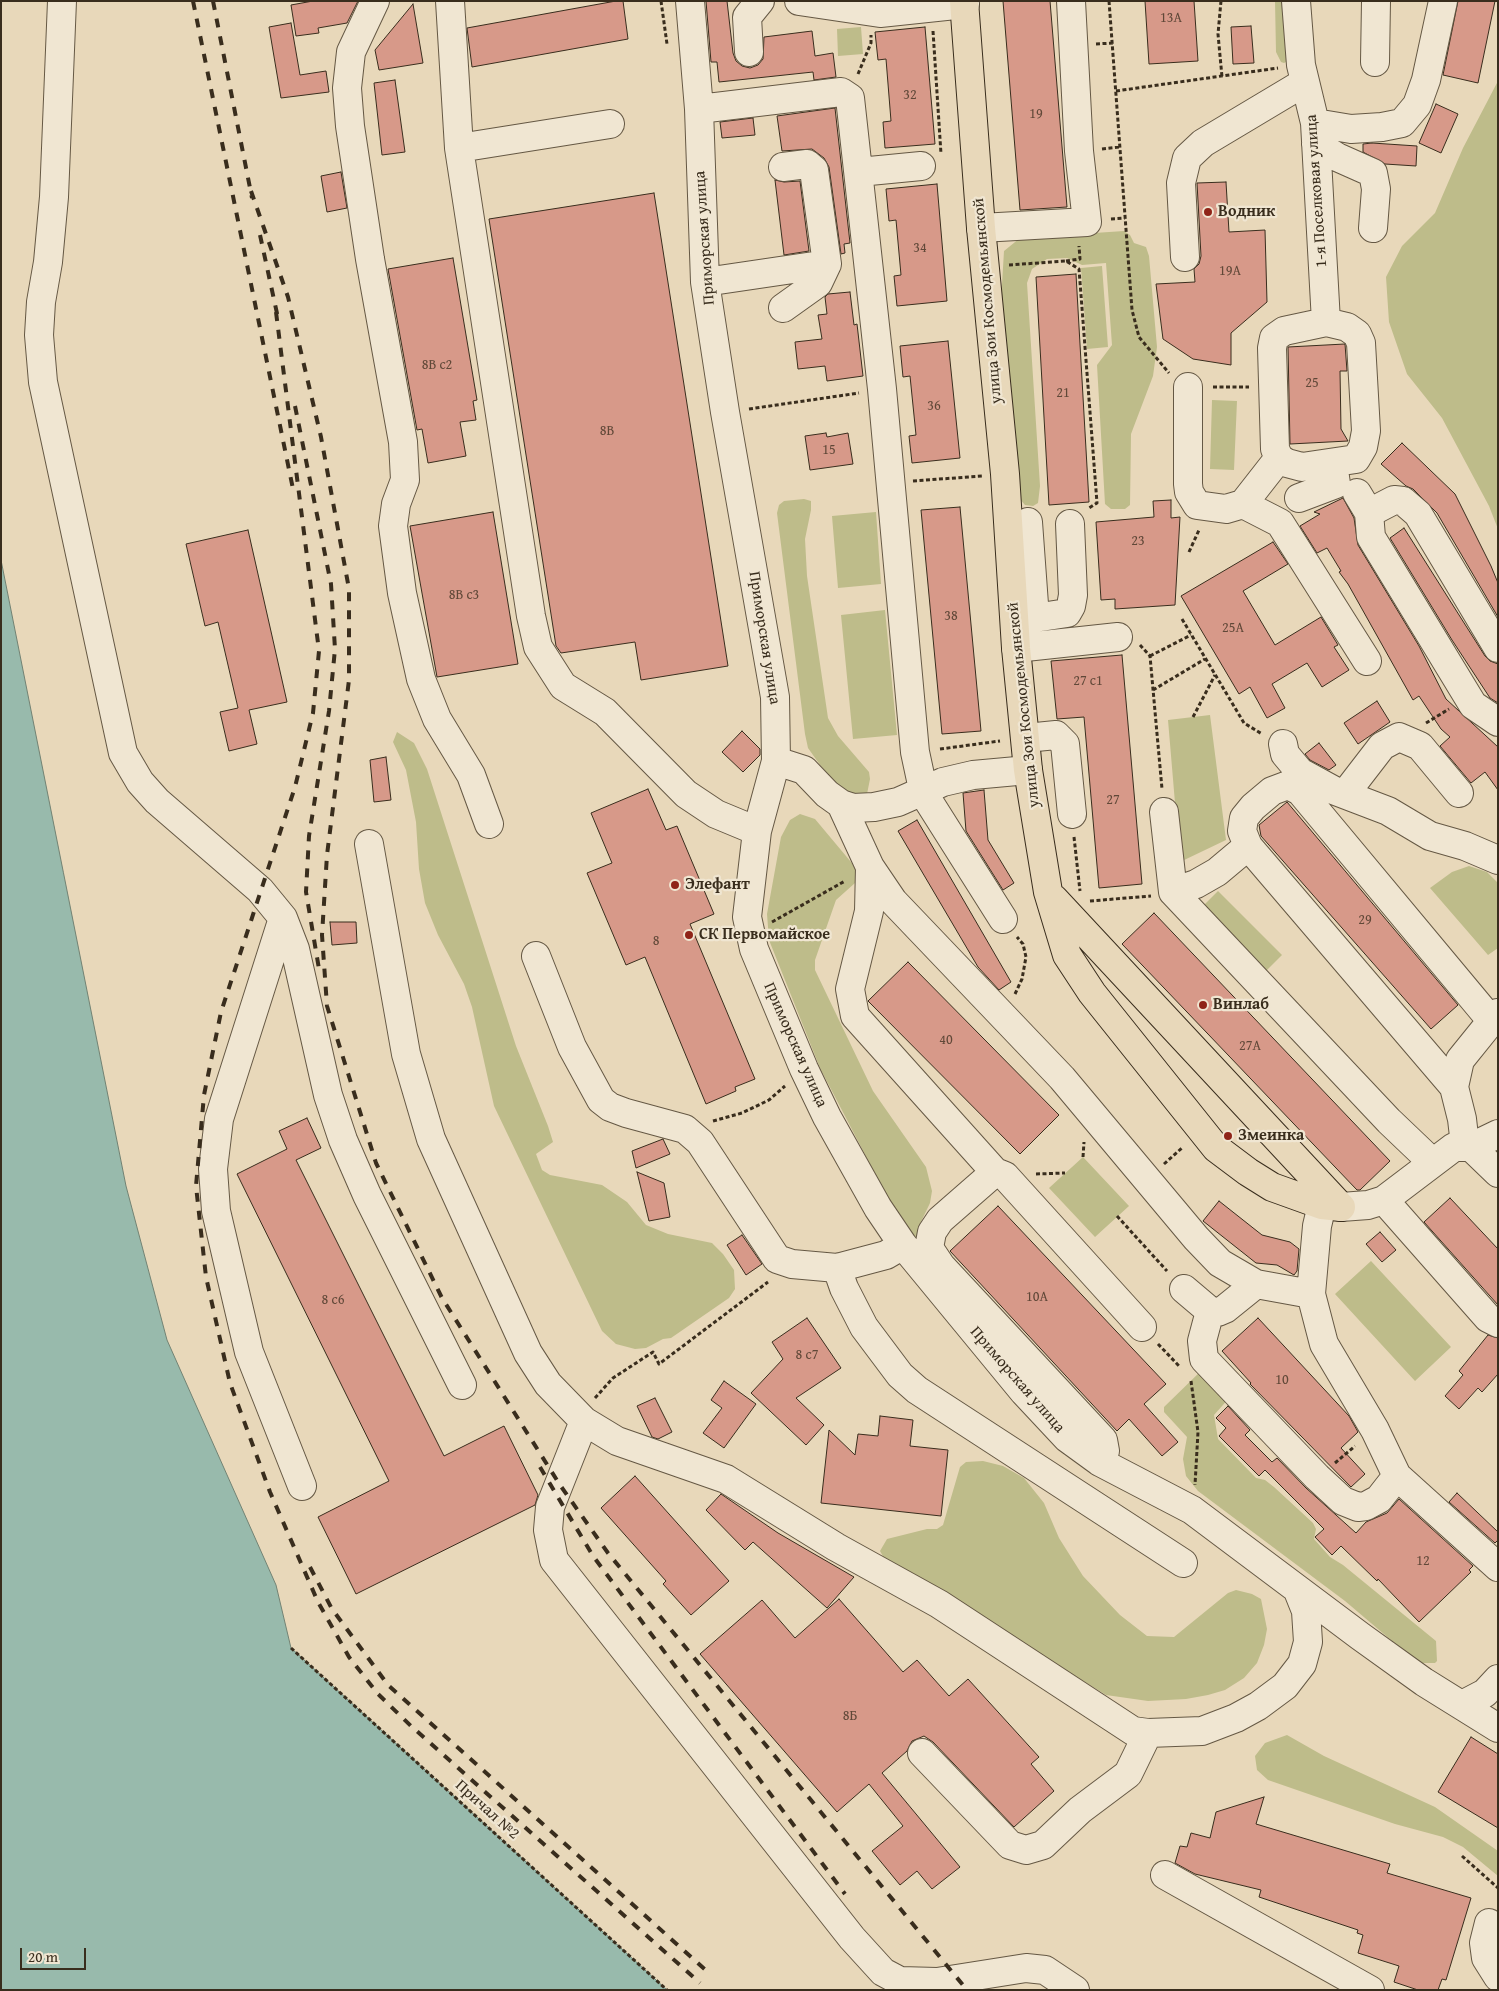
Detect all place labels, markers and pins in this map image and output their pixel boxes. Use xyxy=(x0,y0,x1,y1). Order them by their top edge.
place label: Водник xyxy=(1218,202,1275,222)
marker: Водник xyxy=(1202,206,1214,218)
place label: Элефант xyxy=(685,875,750,895)
marker: Элефант xyxy=(669,879,681,891)
place label: СК Первомайское xyxy=(699,925,830,945)
marker: СК Первомайское xyxy=(683,929,695,941)
place label: Винлаб xyxy=(1213,995,1269,1015)
marker: Винлаб xyxy=(1197,999,1209,1011)
place label: Змеинка xyxy=(1238,1126,1304,1146)
marker: Змеинка xyxy=(1222,1130,1234,1142)

